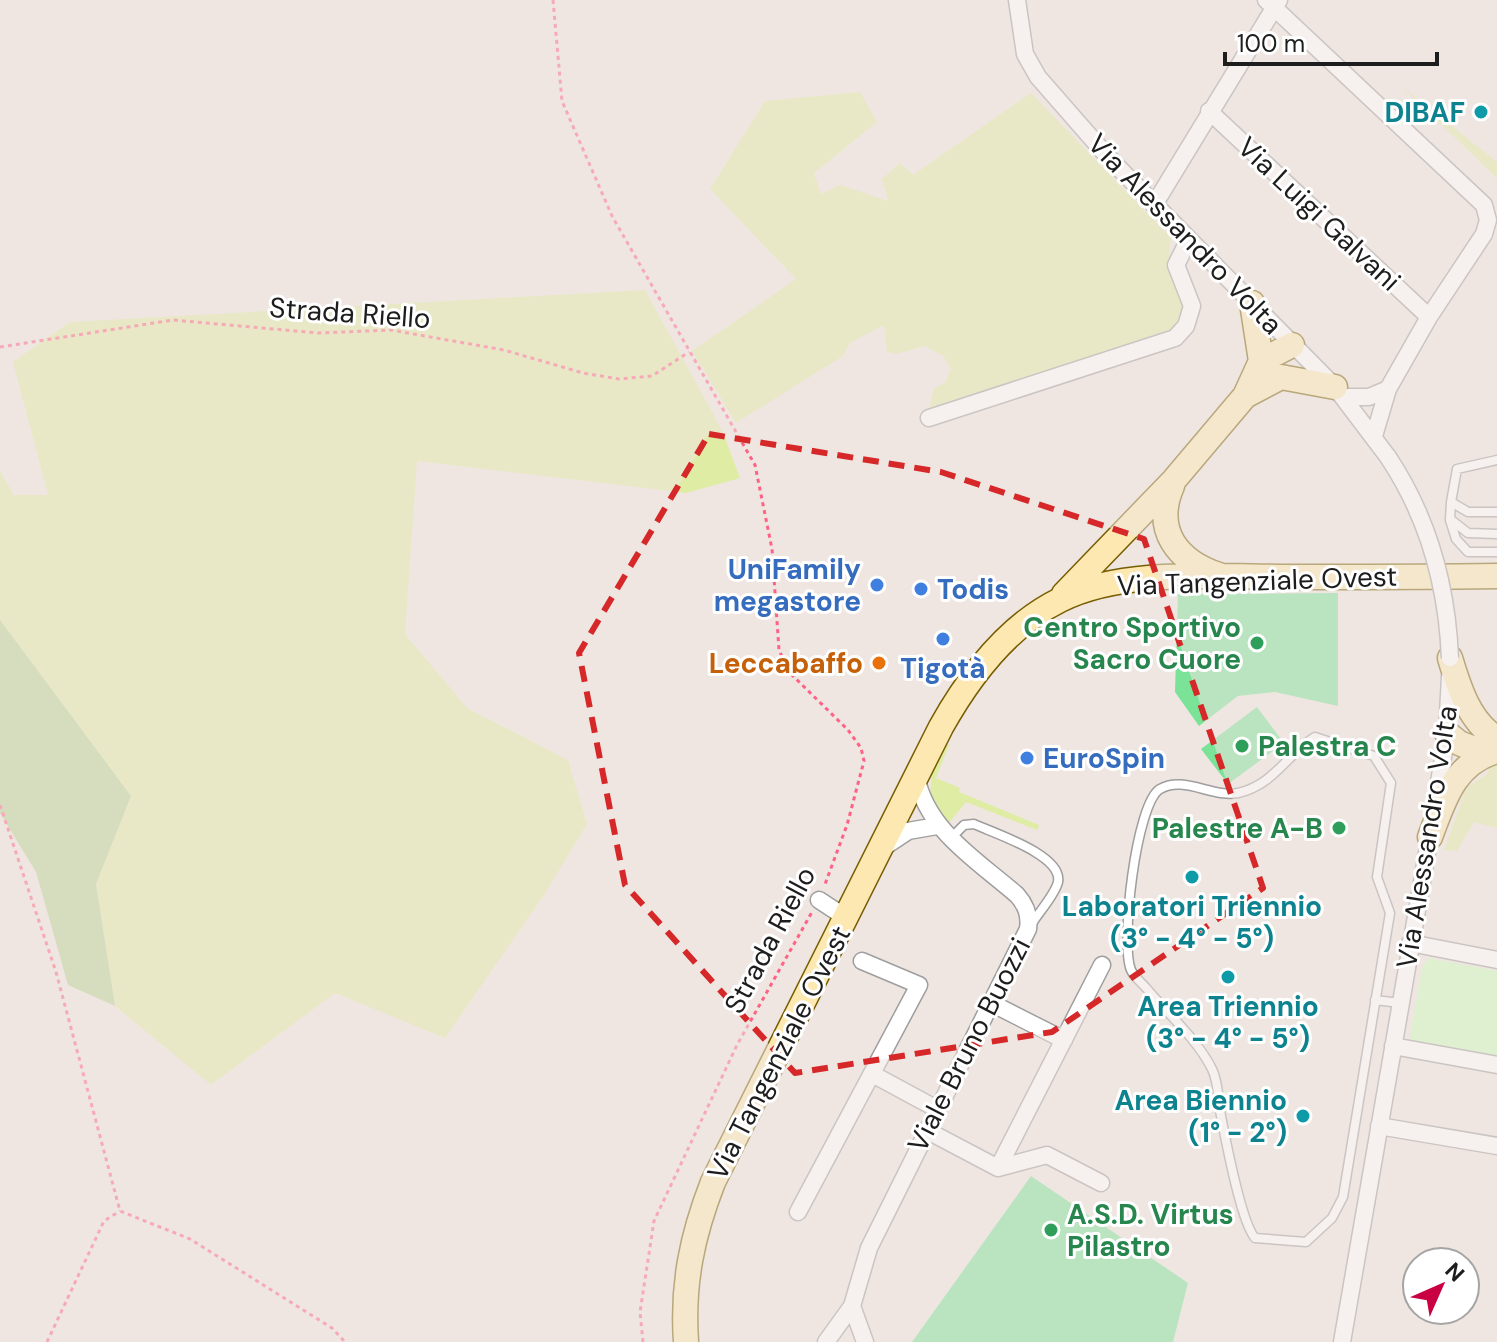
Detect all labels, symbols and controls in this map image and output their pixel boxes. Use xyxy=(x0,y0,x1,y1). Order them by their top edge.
scale bar xyxy=(1225,16,1437,66)
text: 100 m xyxy=(1237,28,1305,59)
place label: DIBAF xyxy=(1384,94,1465,131)
marker: DIBAF xyxy=(1472,103,1490,121)
street label: Via Alessandro Volta xyxy=(1079,126,1291,342)
street label: Via Luigi Galvani xyxy=(1230,129,1408,299)
street label: Strada Riello xyxy=(268,289,432,337)
place label: UniFamily megastore xyxy=(714,551,861,620)
street label: Via Tangenziale Ovest xyxy=(1116,558,1398,604)
place label: Todis xyxy=(937,571,1009,608)
marker: UniFamily megastore xyxy=(868,576,886,594)
marker: Todis xyxy=(912,580,930,598)
place label: Centro Sportivo Sacro Cuore xyxy=(1023,609,1241,678)
marker: Tigotà xyxy=(934,630,952,648)
marker: Centro Sportivo Sacro Cuore xyxy=(1248,634,1266,652)
place label: Leccabaffo xyxy=(709,645,863,682)
place label: Tigotà xyxy=(900,650,986,687)
marker: Leccabaffo xyxy=(870,654,888,672)
street label: Via Alessandro Volta xyxy=(1388,703,1466,971)
place label: Palestra C xyxy=(1258,728,1397,765)
marker: Palestra C xyxy=(1233,737,1251,755)
place label: EuroSpin xyxy=(1043,740,1165,777)
marker: EuroSpin xyxy=(1018,749,1036,767)
place label: Palestre A-B xyxy=(1152,810,1323,847)
marker: Palestre A-B xyxy=(1330,819,1348,837)
street label: Strada Riello xyxy=(716,860,824,1020)
marker: Laboratori Triennio (3° - 4° - 5°) xyxy=(1183,868,1201,886)
place label: Laboratori Triennio (3° - 4° - 5°) xyxy=(1062,888,1322,957)
street label: Via Tangenziale Ovest xyxy=(699,920,859,1186)
street label: Viale Bruno Buozzi xyxy=(899,932,1039,1158)
marker: Area Triennio (3° - 4° - 5°) xyxy=(1219,968,1237,986)
place label: Area Triennio (3° - 4° - 5°) xyxy=(1137,988,1319,1057)
place label: Area Biennio (1° - 2°) xyxy=(1114,1082,1287,1151)
marker: Area Biennio (1° - 2°) xyxy=(1294,1107,1312,1125)
place label: A.S.D. Virtus Pilastro xyxy=(1067,1196,1234,1265)
marker: A.S.D. Virtus Pilastro xyxy=(1042,1221,1060,1239)
north arrow xyxy=(1401,1246,1481,1326)
text: N xyxy=(1439,1256,1471,1288)

